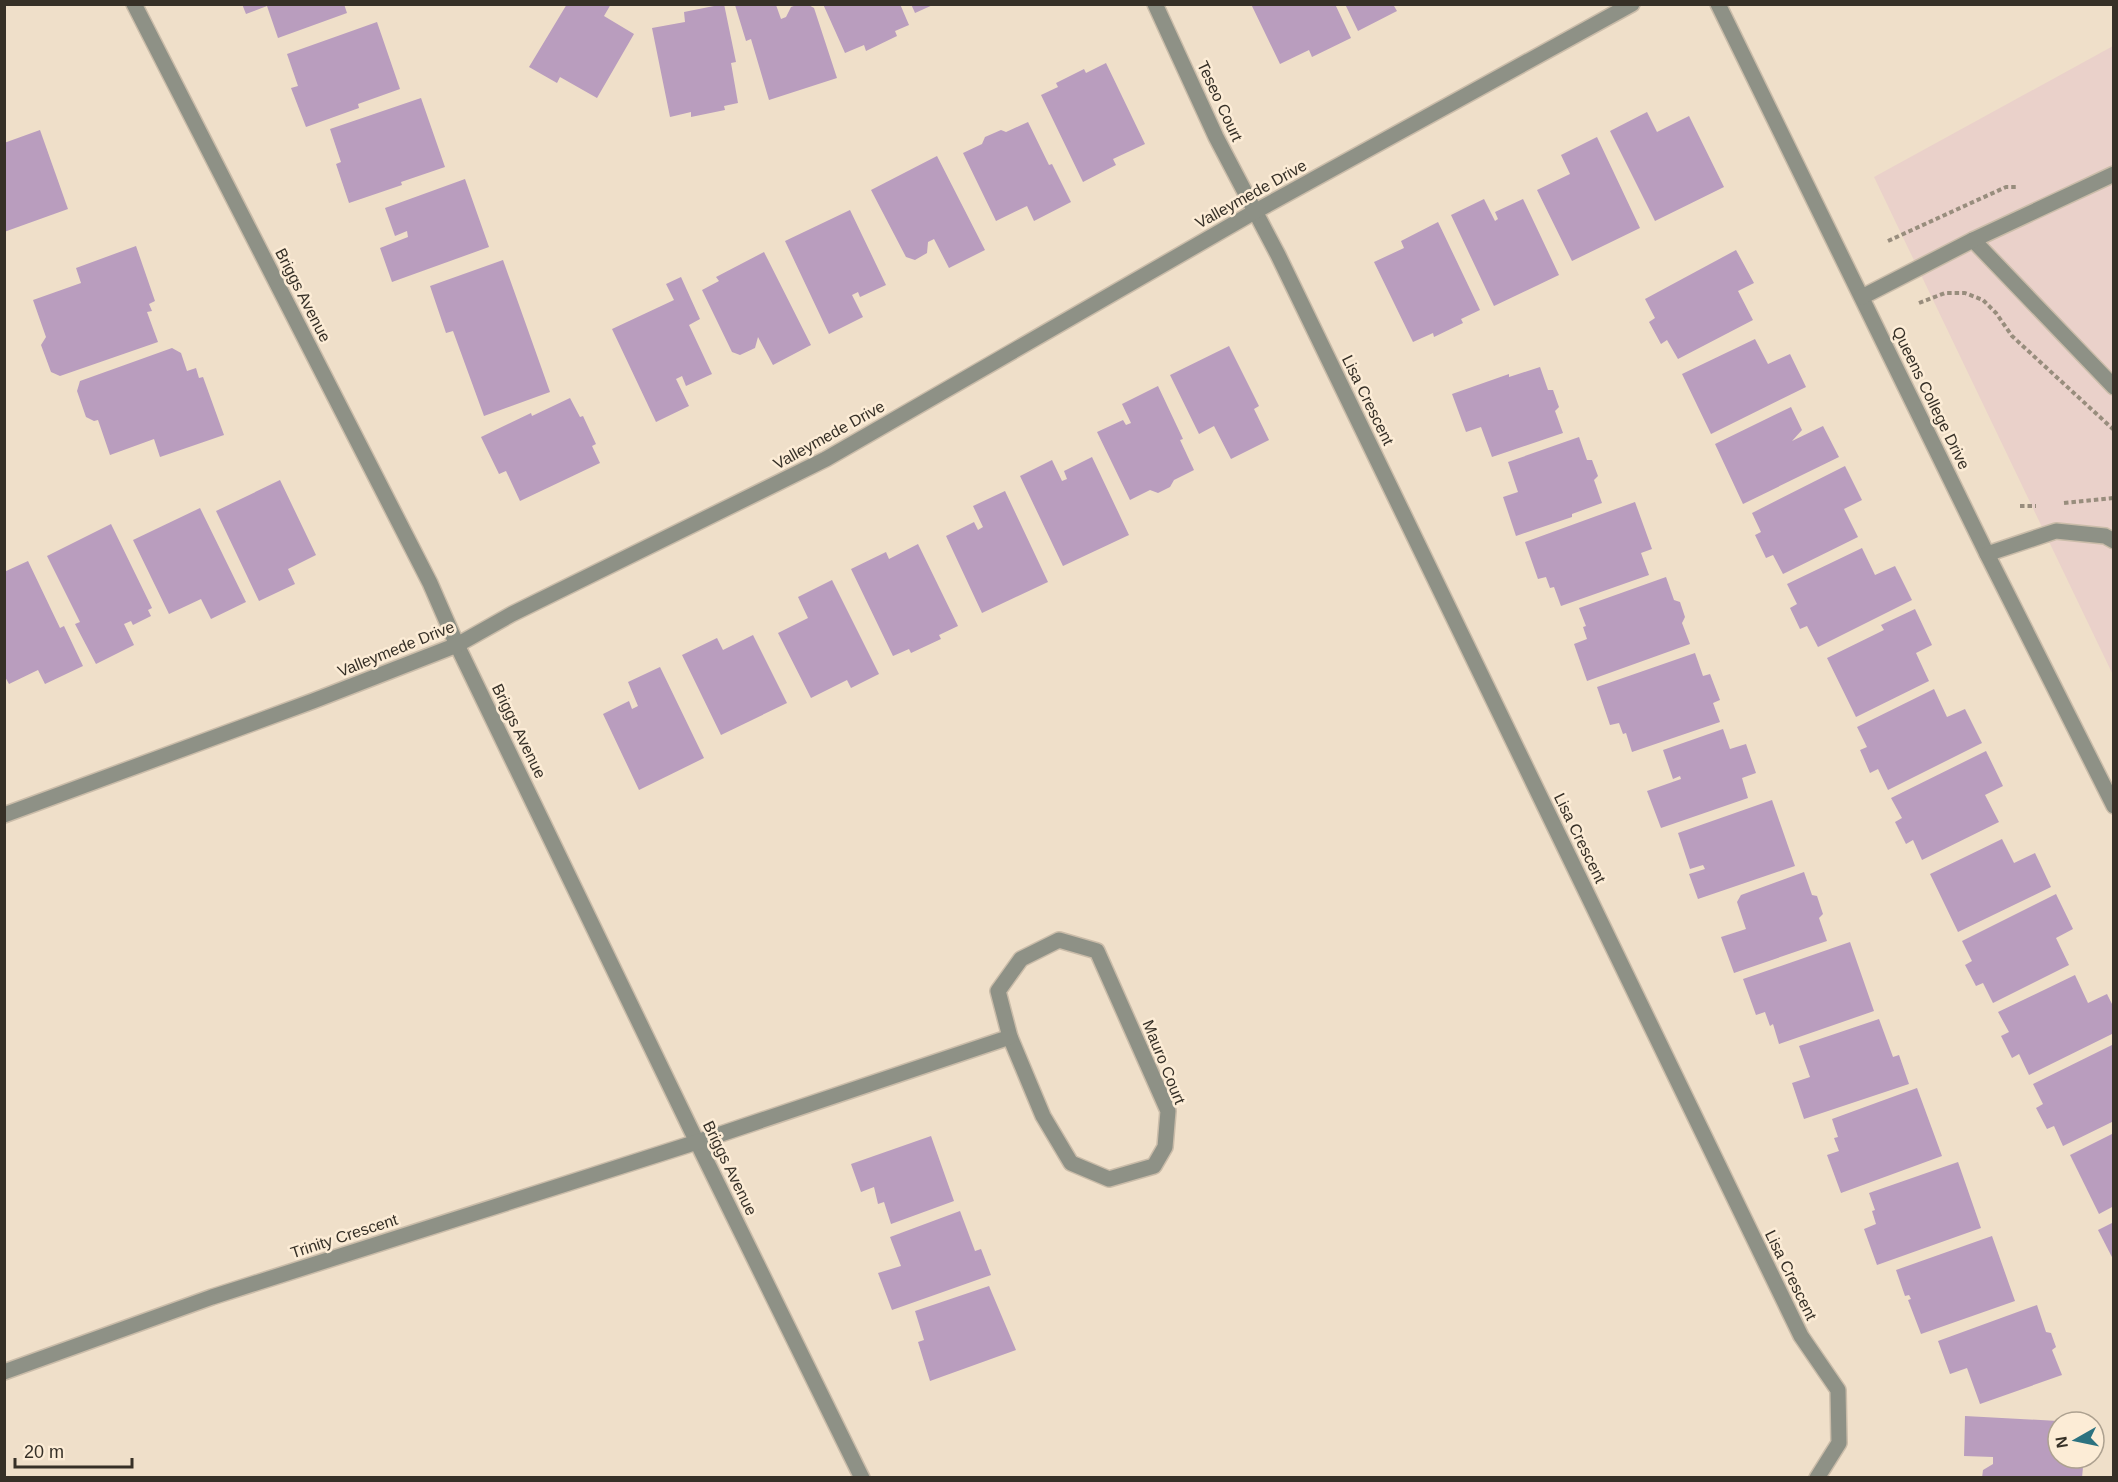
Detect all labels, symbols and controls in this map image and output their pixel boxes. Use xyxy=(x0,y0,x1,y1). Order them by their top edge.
street label: Teseo Court xyxy=(1194,58,1246,144)
street label: Valleymede Drive xyxy=(1193,156,1310,232)
street label: Briggs Avenue xyxy=(272,245,334,345)
street label: Queens College Drive xyxy=(1889,324,1973,472)
street label: Lisa Crescent xyxy=(1339,352,1397,448)
street label: Valleymede Drive xyxy=(771,397,888,473)
street label: Valleymede Drive xyxy=(335,618,457,680)
street label: Briggs Avenue xyxy=(489,681,549,781)
street label: Lisa Crescent xyxy=(1551,790,1609,886)
street label: Mauro Court xyxy=(1139,1018,1189,1107)
street label: Briggs Avenue xyxy=(700,1118,760,1218)
street label: Trinity Crescent xyxy=(288,1211,400,1261)
street label: Lisa Crescent xyxy=(1762,1227,1820,1323)
north arrow xyxy=(2046,1410,2106,1470)
scale bar xyxy=(15,1431,132,1469)
text: N xyxy=(2052,1435,2071,1449)
text: 20 m xyxy=(24,1442,64,1462)

